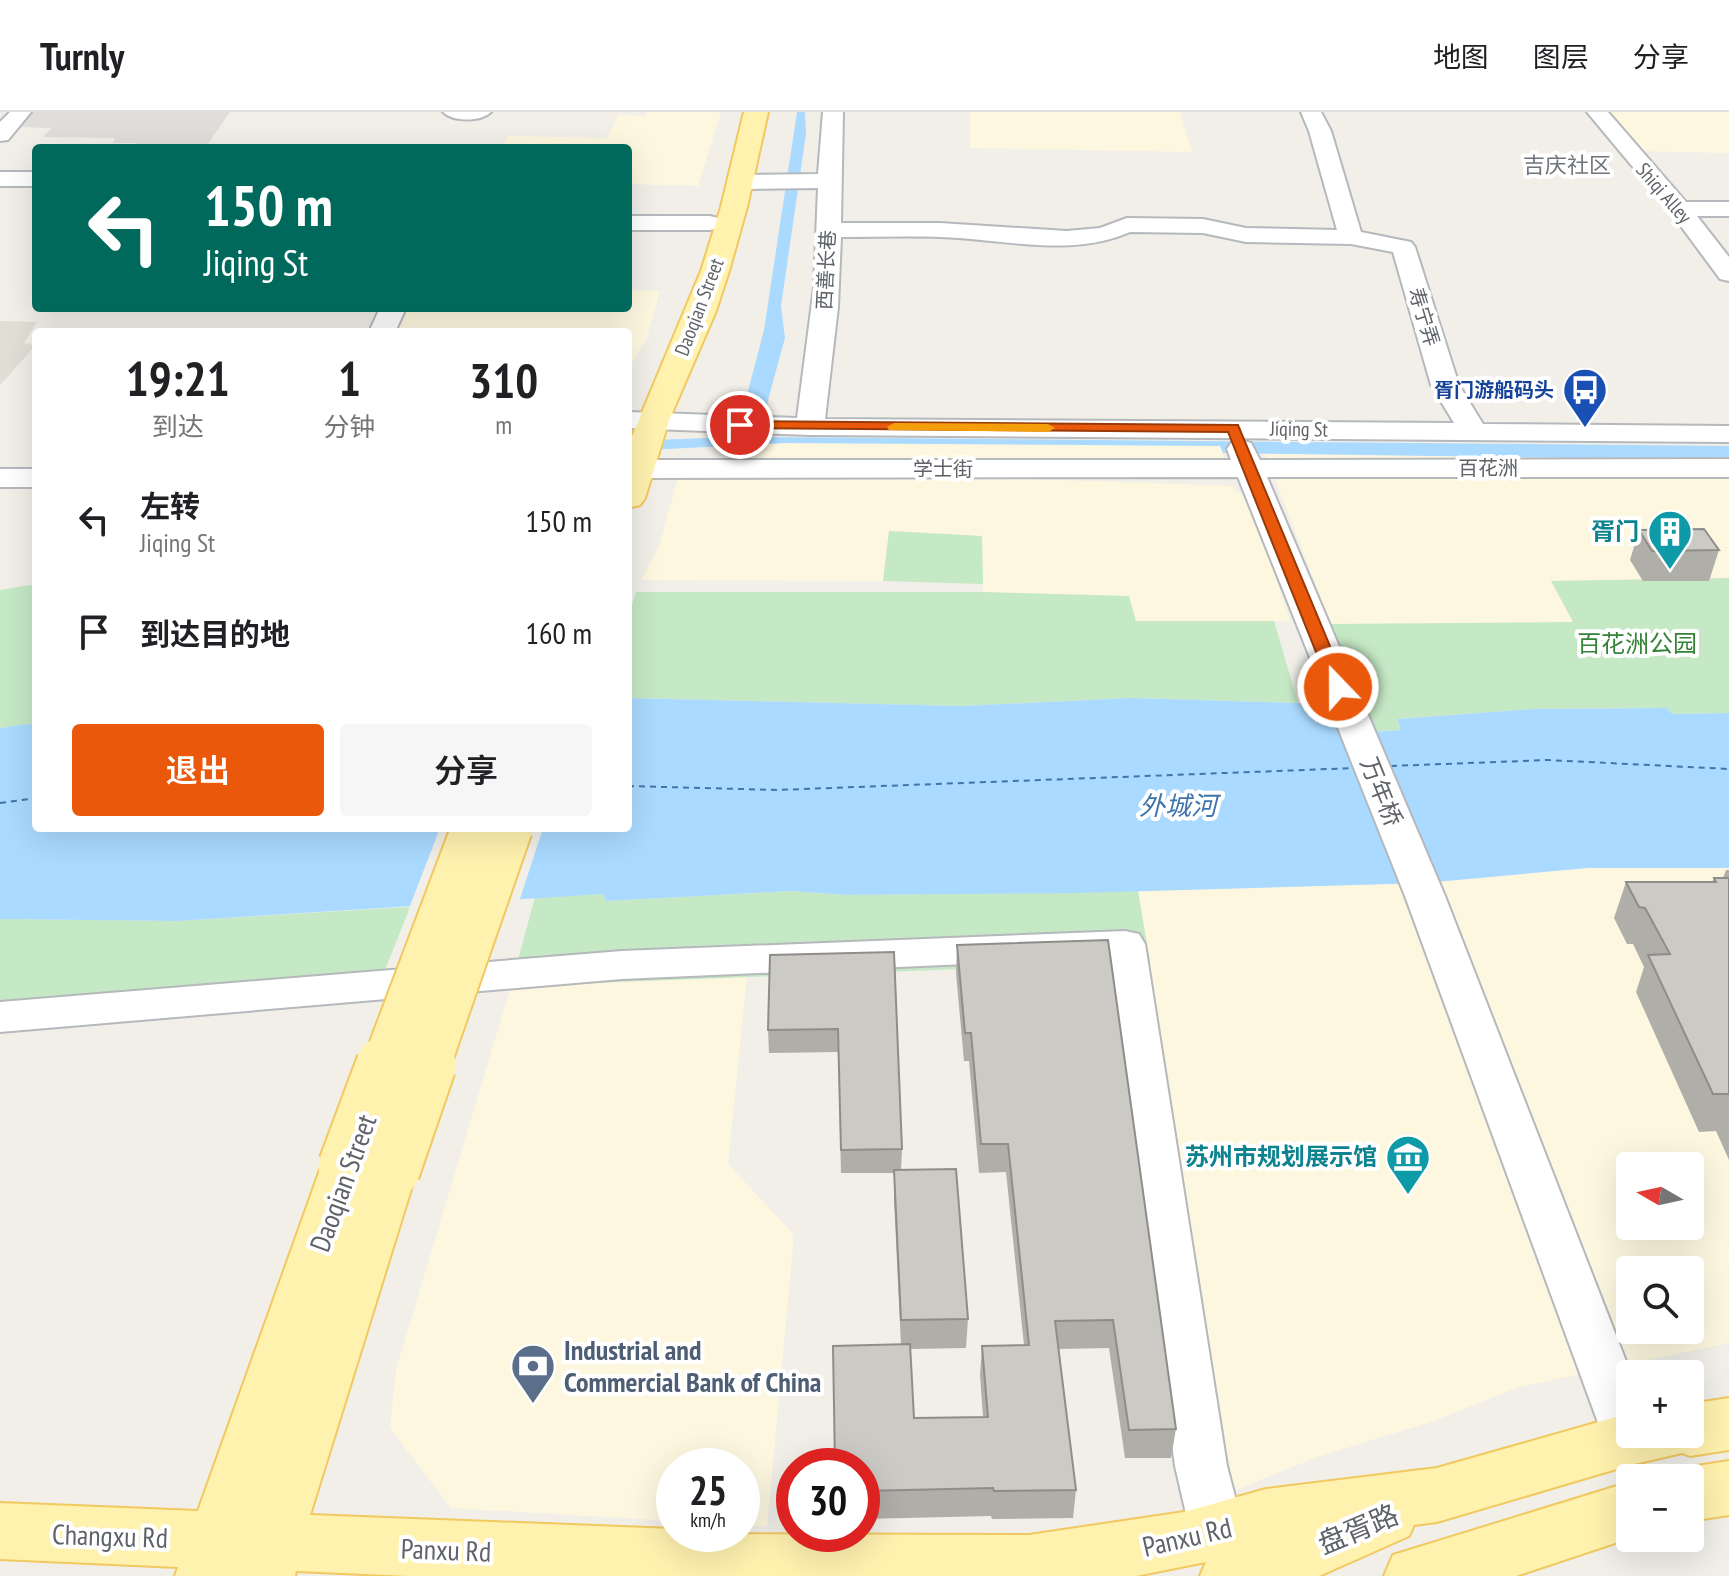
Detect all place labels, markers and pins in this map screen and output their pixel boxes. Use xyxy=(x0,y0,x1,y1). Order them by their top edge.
bus stop icon: 胥门游船码头 xyxy=(1561,366,1609,429)
place label: 胥门游船码头 xyxy=(1434,377,1554,403)
pin xyxy=(706,391,774,459)
building icon: 胥门 xyxy=(1646,508,1694,571)
place label: 胥门 xyxy=(1591,516,1639,547)
museum icon: 苏州市规划展示馆 xyxy=(1384,1133,1432,1196)
place label: 苏州市规划展示馆 xyxy=(1185,1141,1377,1172)
place label: Industrial and Commercial Bank of China xyxy=(564,1331,821,1400)
bank icon: Industrial and Commercial Bank of China xyxy=(509,1342,557,1405)

